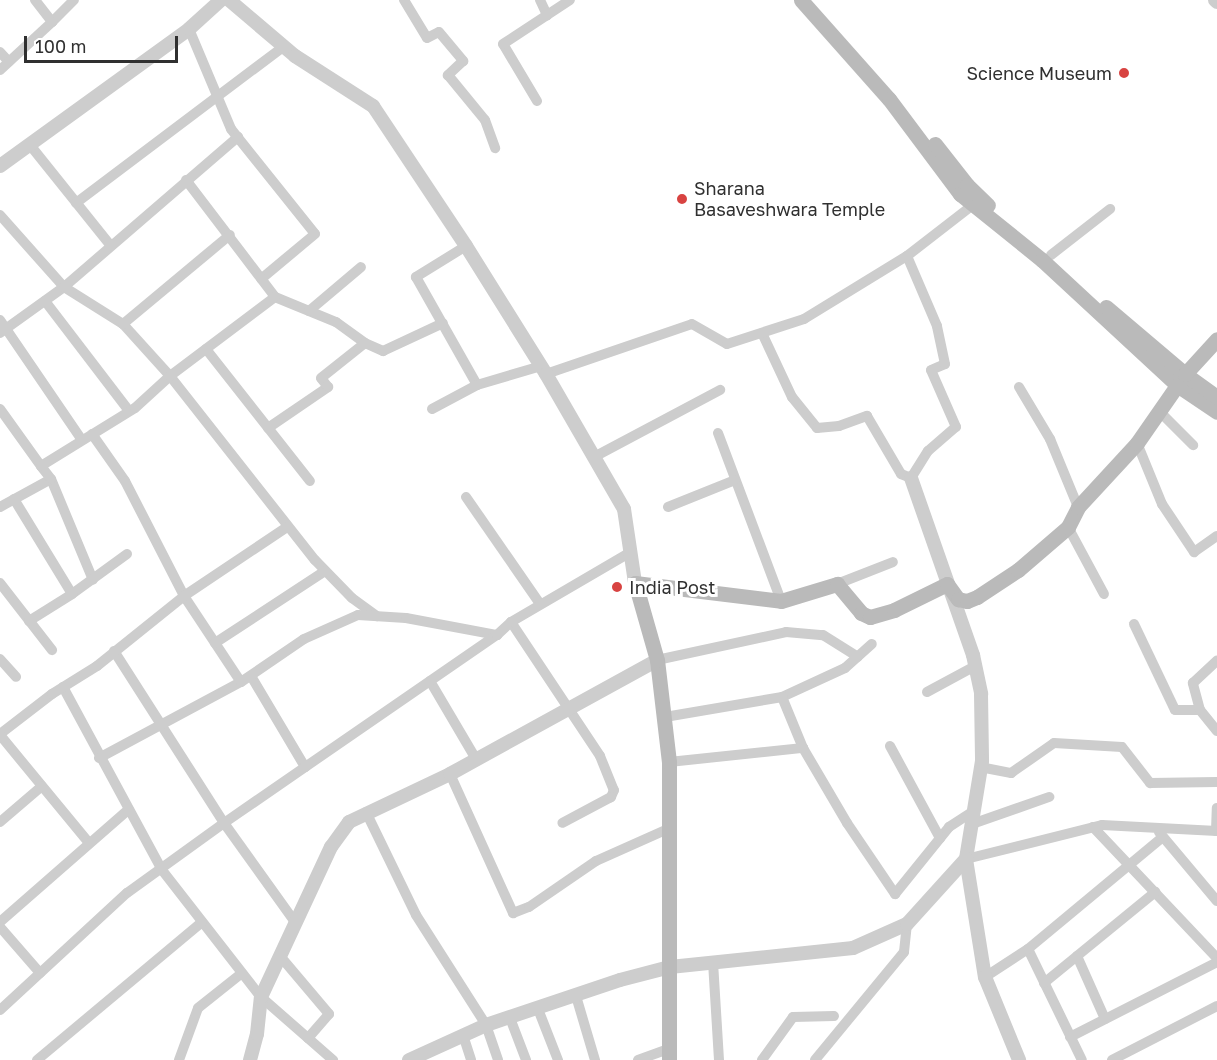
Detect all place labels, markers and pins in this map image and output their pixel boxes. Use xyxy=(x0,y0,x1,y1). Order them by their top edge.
place label: Science Museum xyxy=(966,62,1112,84)
marker: Science Museum xyxy=(1117,66,1131,80)
place label: Sharana Basaveshwara Temple xyxy=(694,178,885,220)
marker: Sharana Basaveshwara Temple xyxy=(675,192,689,206)
place label: India Post xyxy=(629,576,715,598)
marker: India Post xyxy=(610,580,624,594)

